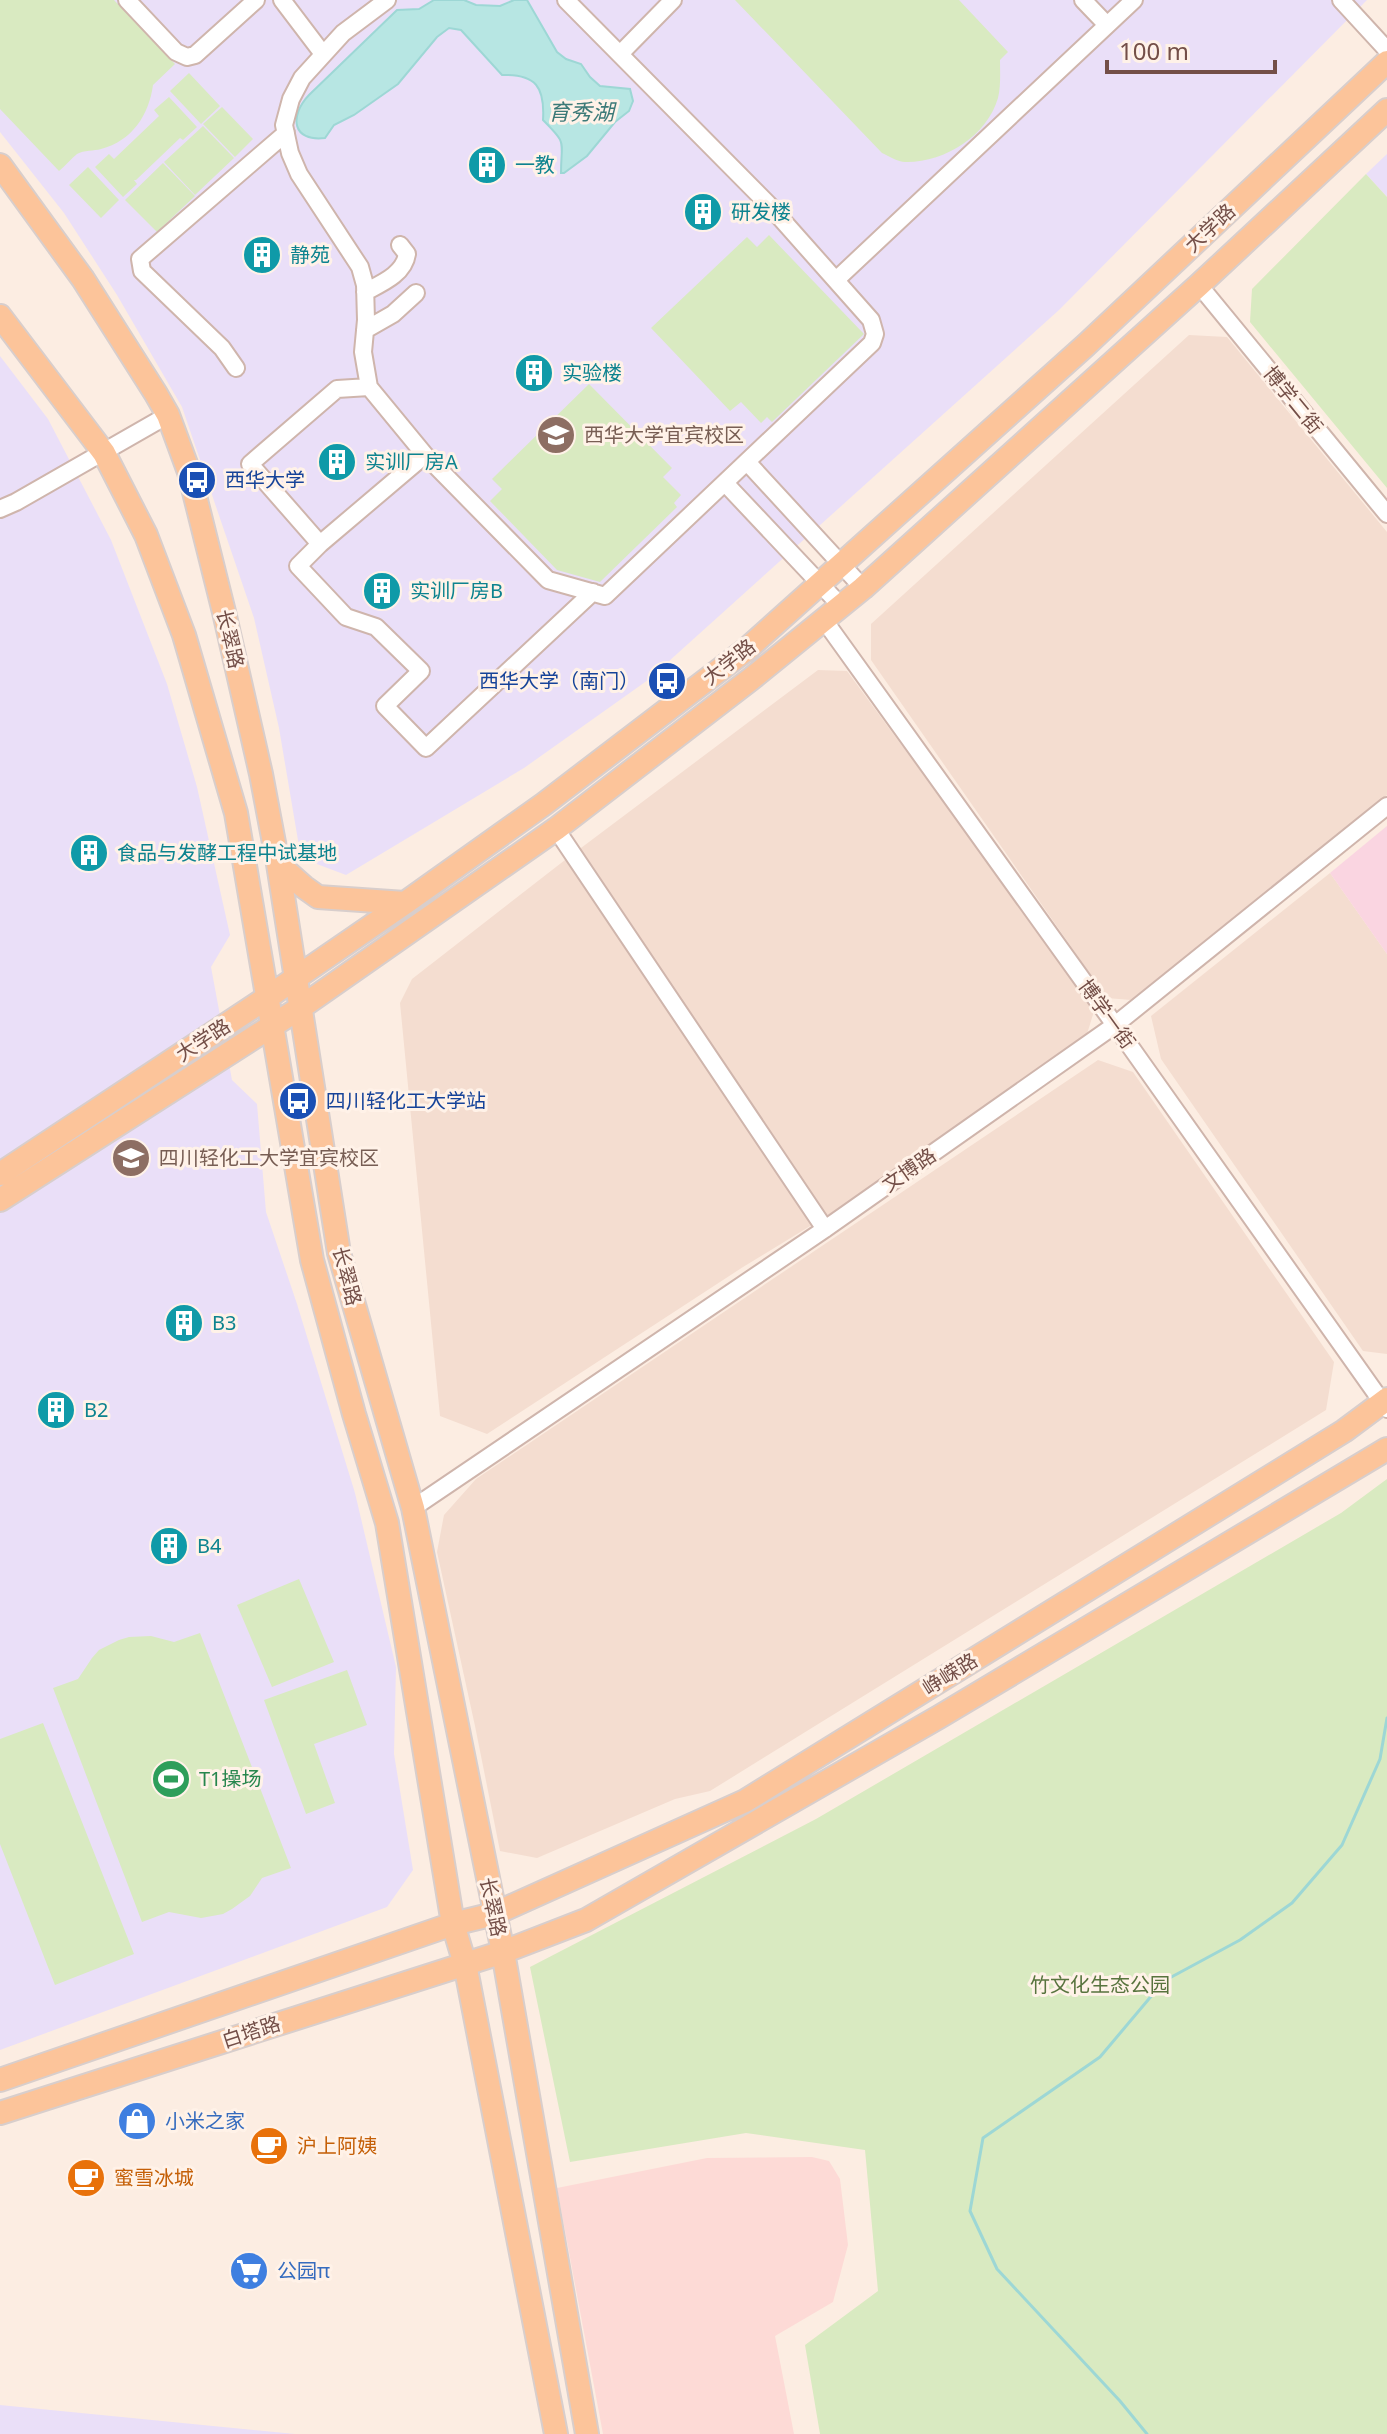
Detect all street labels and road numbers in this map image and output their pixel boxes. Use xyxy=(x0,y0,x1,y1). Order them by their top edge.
street label: 大学路 xyxy=(1179,197,1241,258)
street label: 博学二街 xyxy=(1258,360,1329,439)
street label: 长翠路 xyxy=(211,607,250,671)
street label: 大学路 xyxy=(697,632,761,691)
street label: 博学一街 xyxy=(1073,973,1142,1054)
street label: 大学路 xyxy=(170,1012,235,1067)
street label: 文博路 xyxy=(876,1141,941,1198)
street label: 长翠路 xyxy=(327,1243,368,1308)
street label: 峥嵘路 xyxy=(917,1646,982,1701)
street label: 长翠路 xyxy=(474,1875,513,1939)
street label: 白塔路 xyxy=(218,2009,284,2054)

